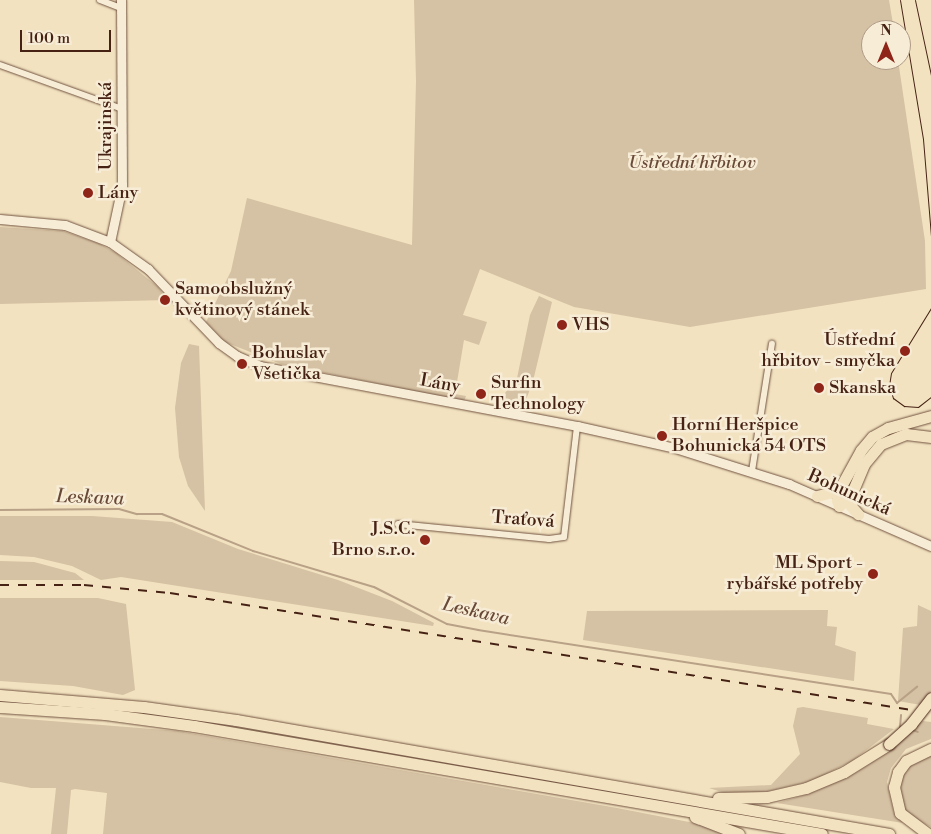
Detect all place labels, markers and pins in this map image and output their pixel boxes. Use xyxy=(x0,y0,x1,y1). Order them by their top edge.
place label: Lány xyxy=(98,182,138,204)
marker: Lány xyxy=(82,187,94,199)
place label: Samoobslužný květinový stánek xyxy=(175,279,309,322)
marker: Samoobslužný květinový stánek xyxy=(159,294,171,306)
place label: VHS xyxy=(572,314,610,336)
marker: VHS xyxy=(556,319,568,331)
place label: Ústřední hřbitov - smyčka xyxy=(761,330,895,372)
place label: Bohuslav Všetička xyxy=(252,343,327,386)
marker: Ústřední hřbitov - smyčka xyxy=(899,345,911,357)
marker: Bohuslav Všetička xyxy=(236,358,248,370)
place label: Surfin Technology xyxy=(491,373,585,416)
place label: Skanska xyxy=(829,377,896,399)
marker: Skanska xyxy=(813,382,825,394)
marker: Surfin Technology xyxy=(475,388,487,400)
place label: Horní Heršpice Bohunická 54 OTS xyxy=(672,415,826,458)
marker: Horní Heršpice Bohunická 54 OTS xyxy=(656,430,668,442)
place label: J.S.C. Brno s.r.o. xyxy=(332,519,415,562)
marker: J.S.C. Brno s.r.o. xyxy=(419,534,431,546)
place label: ML Sport - rybářské potřeby xyxy=(726,553,863,596)
marker: ML Sport - rybářské potřeby xyxy=(867,568,879,580)

